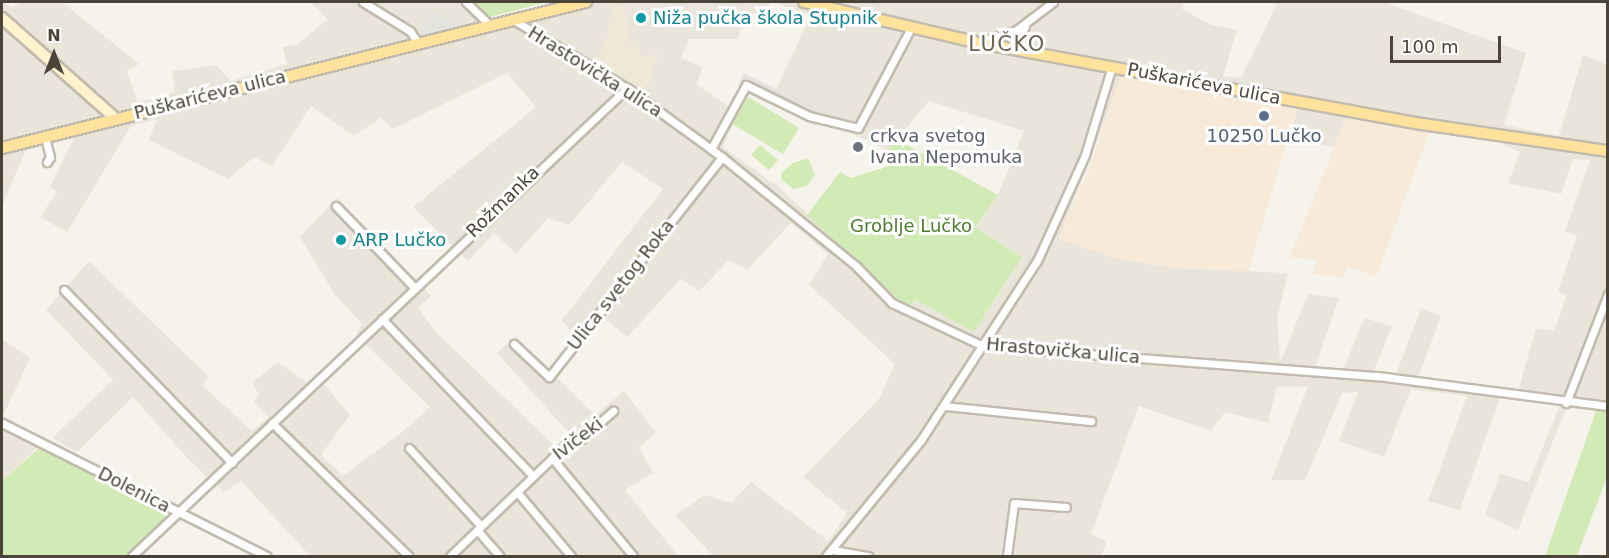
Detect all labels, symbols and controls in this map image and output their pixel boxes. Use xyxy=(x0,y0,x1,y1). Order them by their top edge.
place label: Niža pučka škola Stupnik xyxy=(653,7,877,29)
marker: Niža pučka škola Stupnik xyxy=(634,11,648,25)
street label: Hrastovička ulica xyxy=(524,22,666,122)
north arrow xyxy=(24,24,84,84)
scale bar xyxy=(1393,24,1504,62)
text: N xyxy=(47,26,61,45)
district label: LUČKO xyxy=(968,31,1046,57)
text: 100 m xyxy=(1401,36,1459,57)
street label: Puškarićeva ulica xyxy=(1126,59,1282,109)
street label: Puškarićeva ulica xyxy=(132,66,288,124)
marker: 10250 Lučko xyxy=(1257,109,1271,123)
place label: 10250 Lučko xyxy=(1207,125,1321,147)
place label: crkva svetog Ivana Nepomuka xyxy=(870,126,1022,168)
marker: crkva svetog Ivana Nepomuka xyxy=(851,140,865,154)
street label: Rožmanka xyxy=(462,162,544,242)
street label: Ulica svetog Roka xyxy=(563,215,679,355)
park label: Groblje Lučko xyxy=(850,215,972,237)
place label: ARP Lučko xyxy=(353,229,446,251)
marker: ARP Lučko xyxy=(334,233,348,247)
street label: Hrastovička ulica xyxy=(985,334,1141,368)
street label: Ivičeki xyxy=(549,413,607,465)
street label: Dolenica xyxy=(94,463,174,517)

